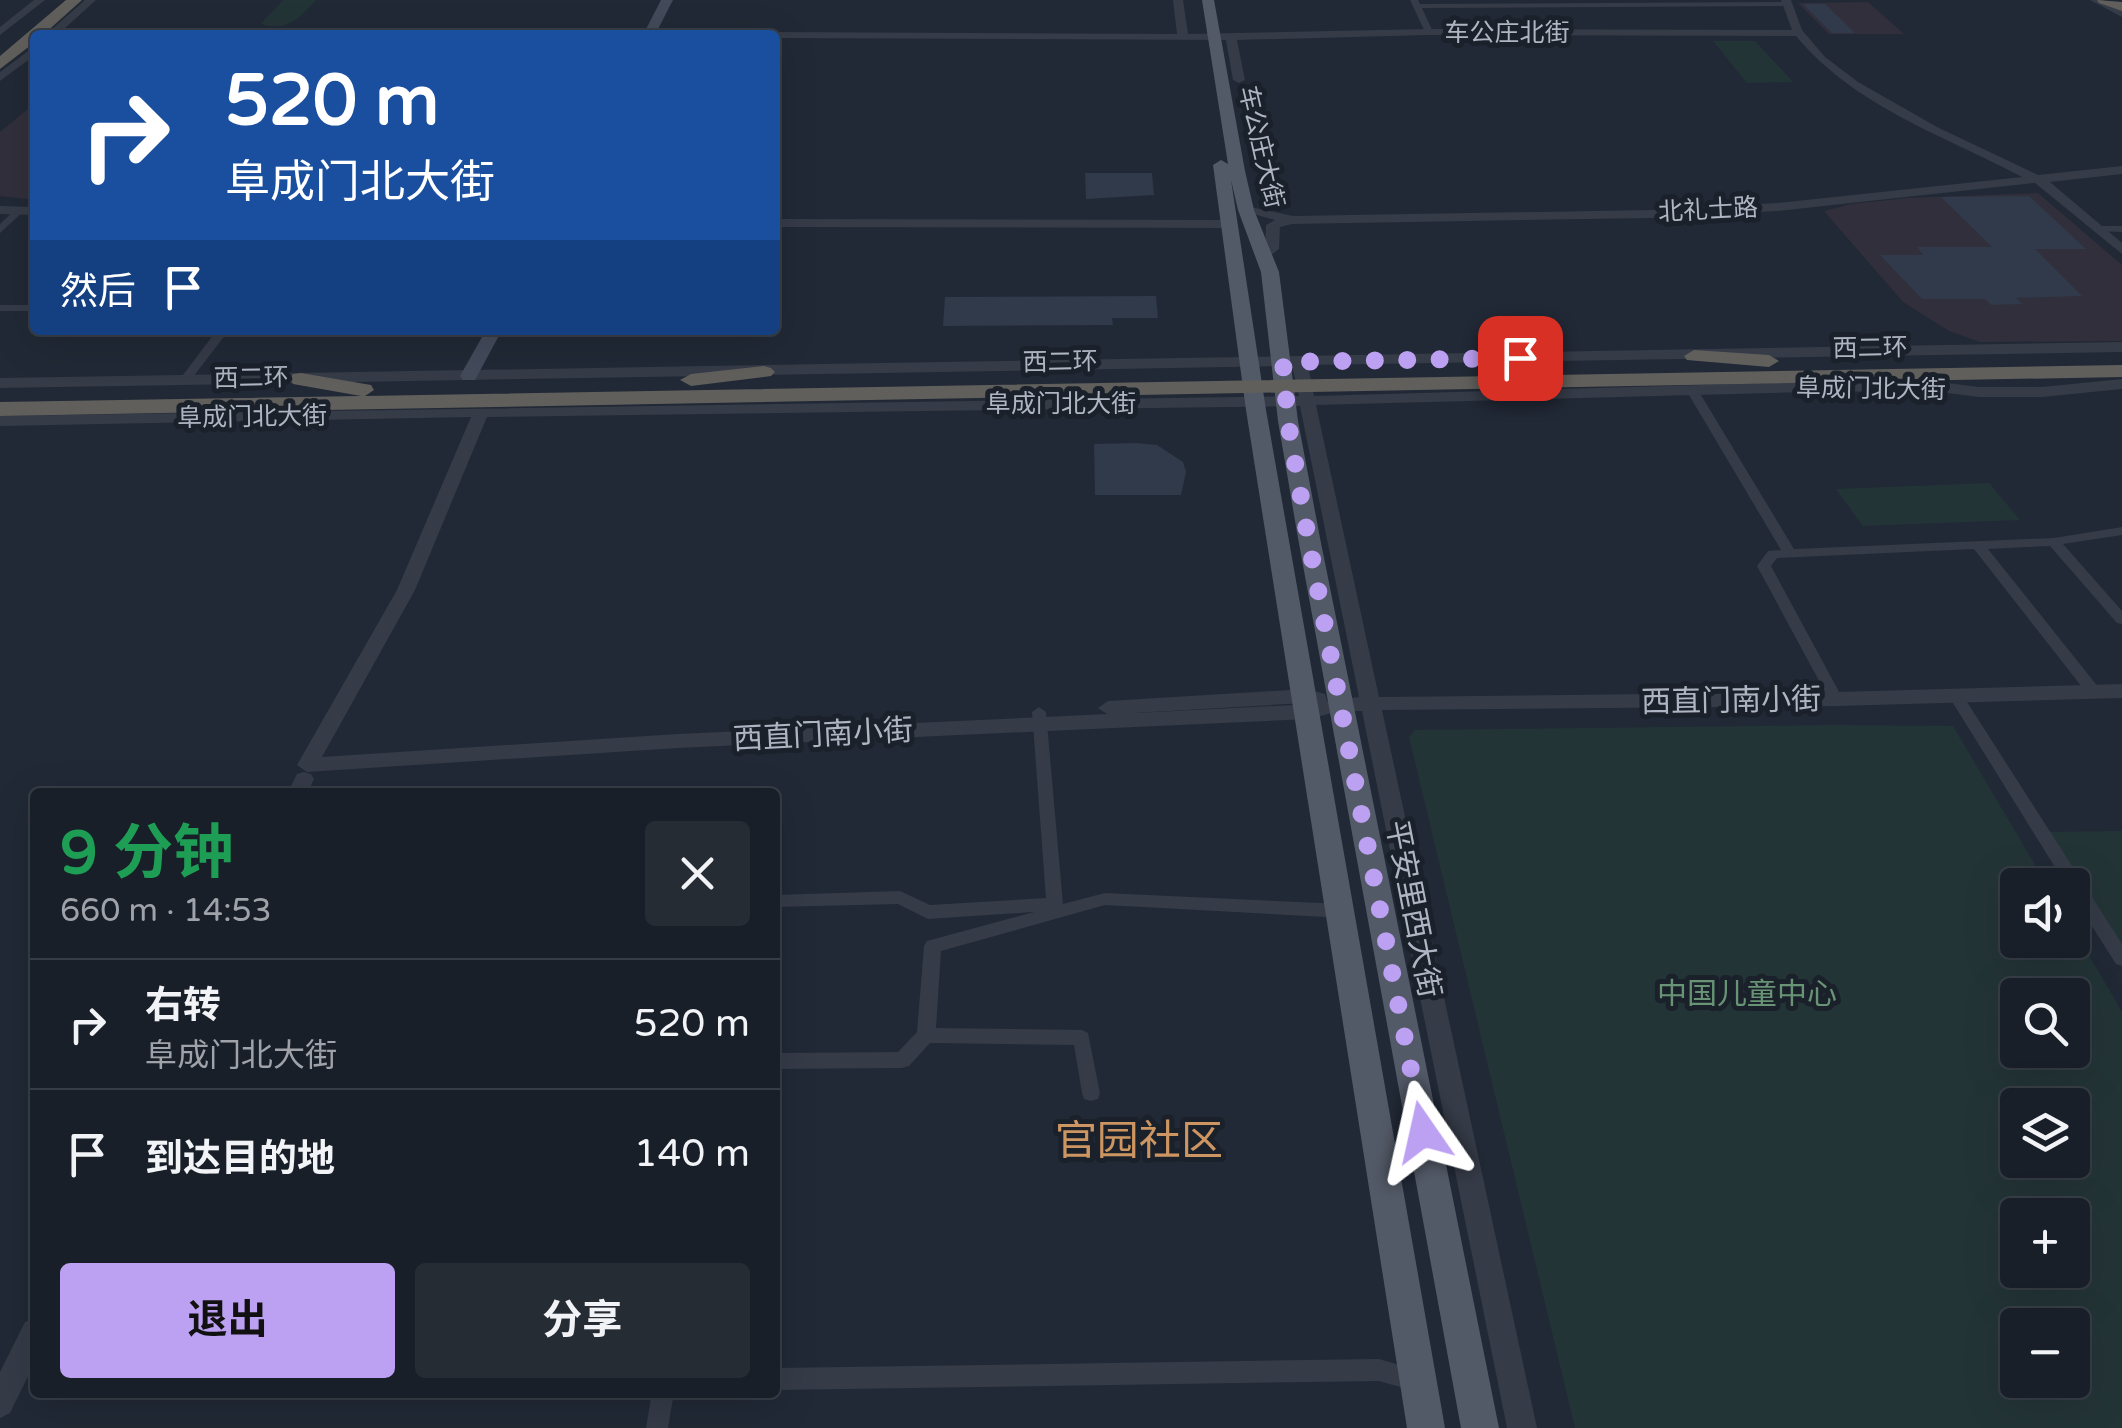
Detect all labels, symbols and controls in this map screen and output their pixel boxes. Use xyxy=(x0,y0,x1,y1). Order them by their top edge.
street label: 车公庄北街 xyxy=(1444,18,1570,48)
text: 520 m xyxy=(225,60,439,144)
icon: right xyxy=(60,70,190,200)
street label: 车公庄大街 xyxy=(1232,83,1290,211)
text: 阜成门北大街 xyxy=(225,156,495,210)
street label: 北礼士路 xyxy=(1657,192,1759,228)
icon: arrive xyxy=(156,260,211,315)
text: 然后 xyxy=(60,269,136,315)
pin xyxy=(1478,316,1563,401)
icon: arrive xyxy=(1493,331,1548,386)
street label: 西二环 xyxy=(1832,332,1908,364)
street label: 西二环 xyxy=(1022,346,1098,378)
street label: 西二环 xyxy=(213,362,289,394)
street label: 阜成门北大街 xyxy=(1796,373,1946,405)
street label: 阜成门北大街 xyxy=(986,389,1136,419)
street label: 阜成门北大街 xyxy=(177,401,327,433)
street label: 西直门南小街 xyxy=(1641,681,1821,721)
street label: 西直门南小街 xyxy=(732,712,914,758)
street label: 平安里西大街 xyxy=(1378,817,1448,1001)
text: 9 分钟 xyxy=(60,818,233,890)
button: close xyxy=(645,821,750,926)
map controls xyxy=(2000,868,2090,1398)
button: sound xyxy=(2000,868,2090,958)
text: 660 m · 14:53 xyxy=(60,892,272,930)
park label: 中国儿童中心 xyxy=(1657,976,1837,1013)
button: search xyxy=(2000,978,2090,1068)
text: 右转 xyxy=(145,983,221,1029)
icon: right xyxy=(60,997,115,1052)
text: 520 m xyxy=(634,1001,750,1047)
text: 阜成门北大街 xyxy=(145,1037,337,1075)
position arrow xyxy=(1371,1080,1475,1184)
button: layers xyxy=(2000,1088,2090,1178)
district label: 官园社区 xyxy=(1055,1116,1223,1167)
icon: arrive xyxy=(60,1127,115,1182)
text: 140 m xyxy=(634,1131,750,1177)
text: 到达目的地 xyxy=(145,1136,335,1182)
button: + xyxy=(2000,1198,2090,1288)
button: 退出 xyxy=(60,1263,395,1378)
button: 分享 xyxy=(415,1263,750,1378)
button: − xyxy=(2000,1308,2090,1398)

